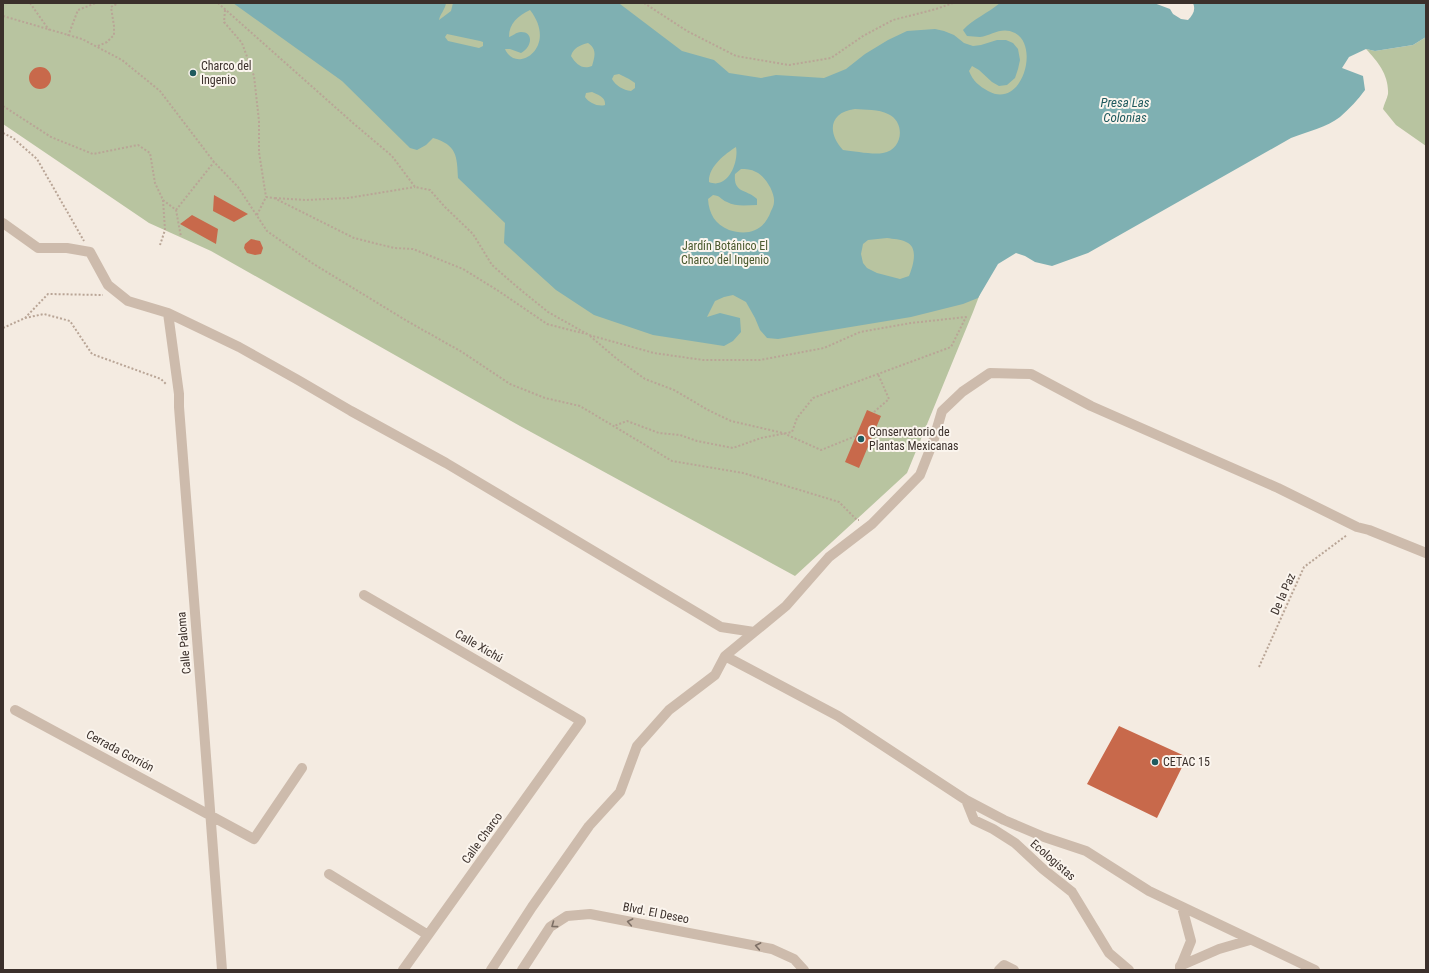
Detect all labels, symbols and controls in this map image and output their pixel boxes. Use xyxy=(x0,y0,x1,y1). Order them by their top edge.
place label: Charco del Ingenio xyxy=(201,59,252,87)
marker: Charco del Ingenio xyxy=(188,68,198,78)
water label: Presa Las Colonias xyxy=(1100,95,1150,125)
park label: Jardín Botánico El Charco del Ingenio xyxy=(681,239,769,267)
place label: Conservatorio de Plantas Mexicanas xyxy=(869,425,959,453)
marker: Conservatorio de Plantas Mexicanas xyxy=(856,434,866,444)
street label: De la Paz xyxy=(1268,571,1298,617)
street label: Calle Paloma xyxy=(174,611,194,675)
street label: Calle Xichú xyxy=(453,627,506,665)
street label: Cerrada Gorrión xyxy=(84,727,156,775)
place label: CETAC 15 xyxy=(1163,755,1210,769)
marker: CETAC 15 xyxy=(1150,757,1160,767)
street label: Calle Charco xyxy=(459,810,505,866)
street label: Ecologistas xyxy=(1028,837,1078,883)
street label: Blvd. El Deseo xyxy=(622,900,690,926)
one-way arrow xyxy=(627,918,633,926)
one-way arrow xyxy=(551,920,558,927)
one-way arrow xyxy=(755,942,761,951)

